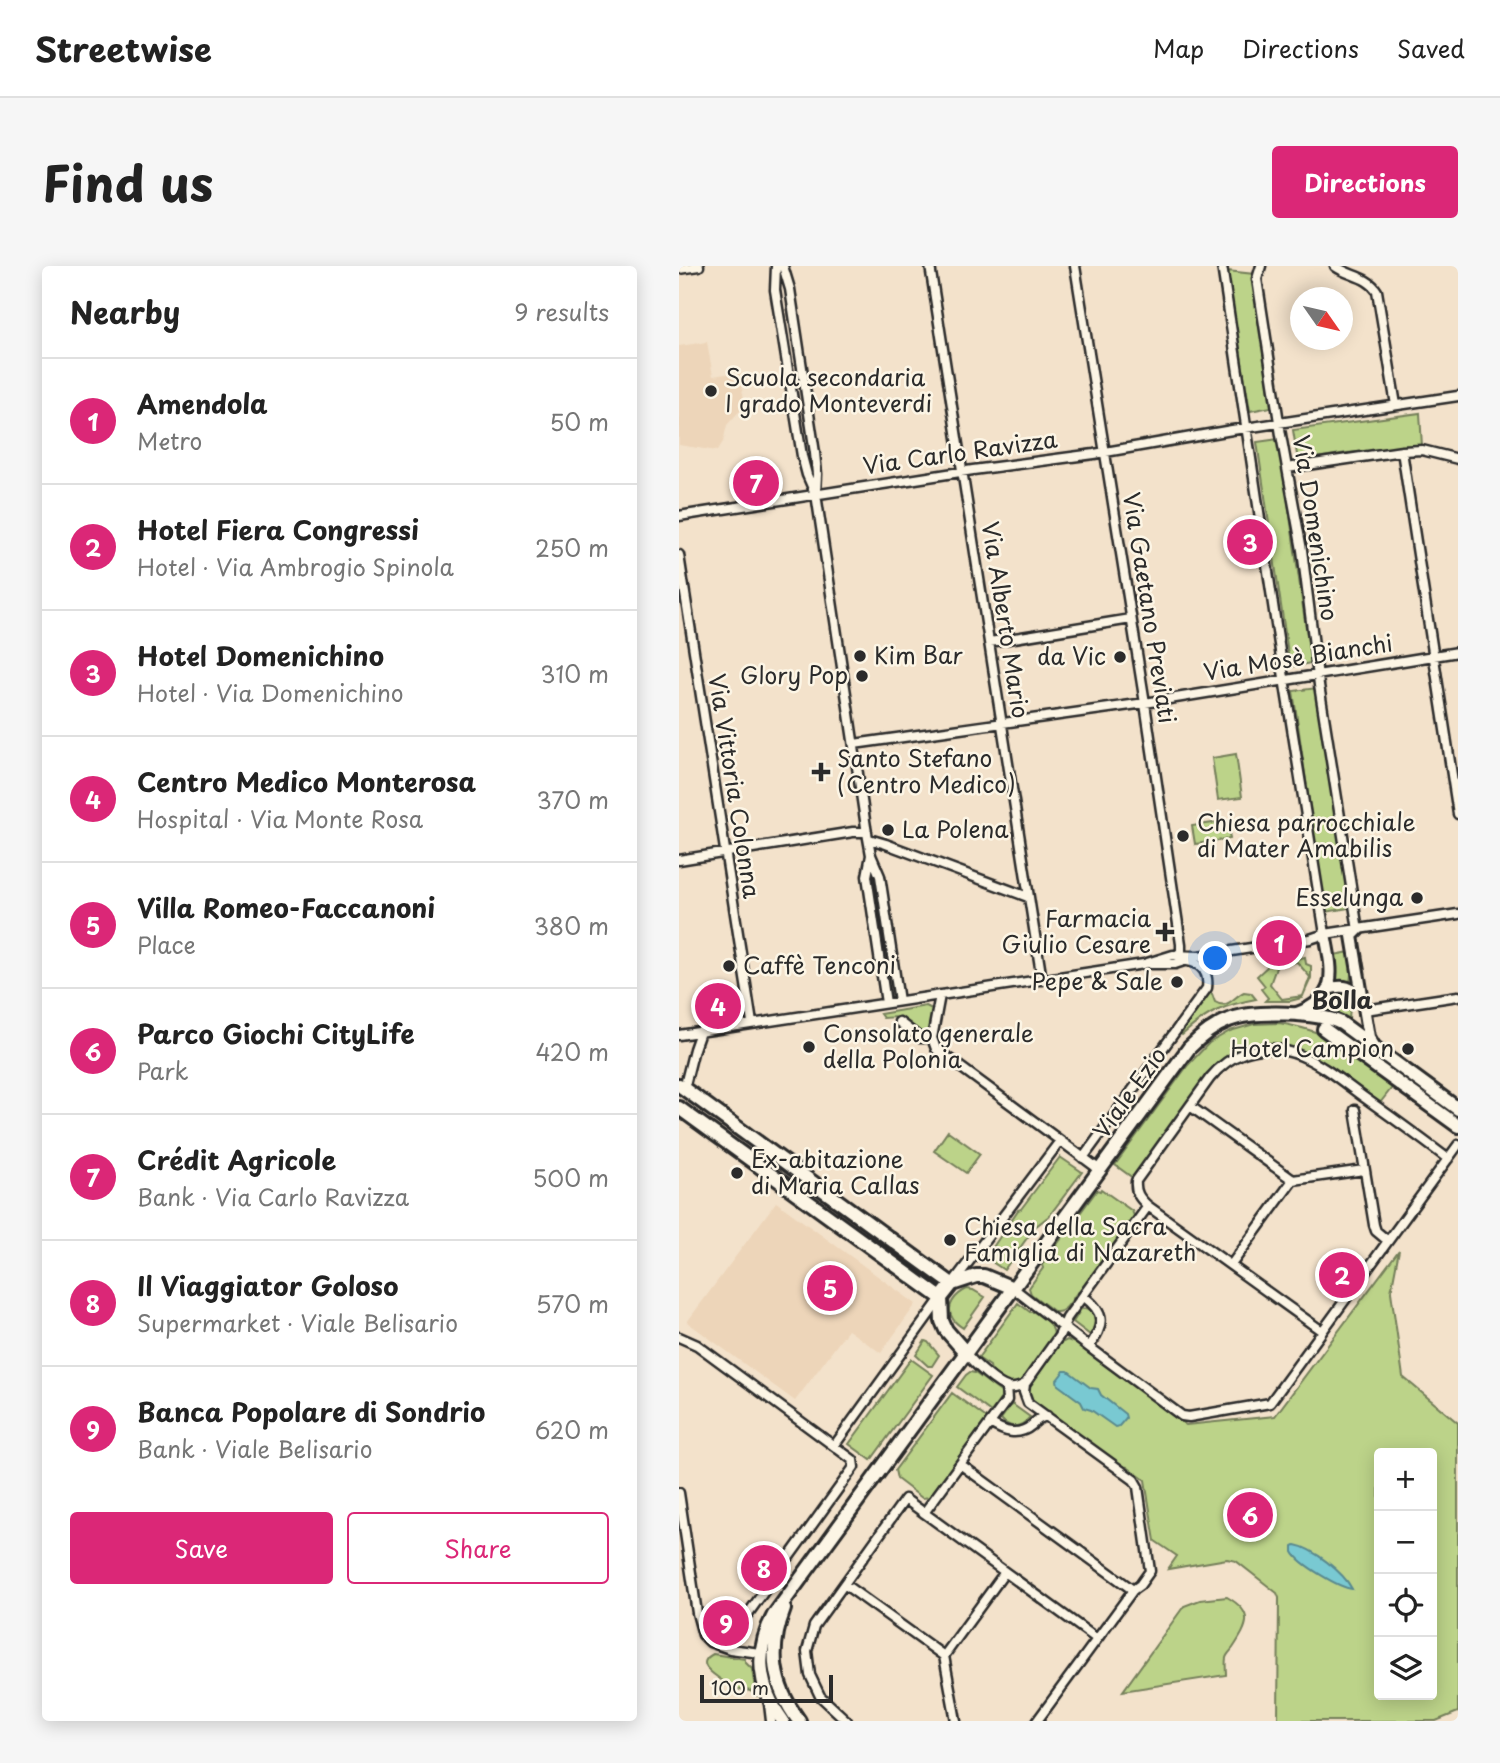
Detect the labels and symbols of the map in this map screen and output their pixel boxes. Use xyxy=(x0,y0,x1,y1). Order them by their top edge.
north arrow xyxy=(1290,287,1353,350)
place label: Scuola secondaria I grado Monteverdi xyxy=(725,359,932,420)
marker: Scuola secondaria I grado Monteverdi xyxy=(703,383,719,399)
street label: Via Carlo Ravizza xyxy=(860,420,1060,482)
street label: Via Domenichino xyxy=(1285,432,1348,623)
pin: 7 xyxy=(733,457,779,509)
street label: Via Gaetano Previati xyxy=(1115,490,1186,726)
pin: 3 xyxy=(1227,516,1273,568)
street label: Via Alberto Mario xyxy=(974,519,1039,721)
street label: Via Mosè Bianchi xyxy=(1201,624,1395,689)
place label: Kim Bar xyxy=(874,637,963,672)
place label: da Vic xyxy=(1037,638,1106,673)
marker: Kim Bar xyxy=(852,648,868,664)
marker: da Vic xyxy=(1112,649,1128,665)
place label: Glory Pop xyxy=(740,657,848,692)
marker: Glory Pop xyxy=(854,668,870,684)
street label: Via Vittoria Colonna xyxy=(700,671,771,901)
place label: Santo Stefano (Centro Medico) xyxy=(837,740,1016,801)
marker: Santo Stefano (Centro Medico) xyxy=(811,762,831,782)
place label: Chiesa parrocchiale di Mater Amabilis xyxy=(1197,804,1416,865)
place label: La Polena xyxy=(902,811,1009,846)
marker: La Polena xyxy=(880,822,896,838)
marker: Chiesa parrocchiale di Mater Amabilis xyxy=(1175,828,1191,844)
place label: Esselunga xyxy=(1295,879,1404,914)
marker: Esselunga xyxy=(1409,890,1425,906)
place label: Farmacia Giulio Cesare xyxy=(1001,900,1151,961)
pin: 1 xyxy=(1256,917,1302,969)
marker: Farmacia Giulio Cesare xyxy=(1157,924,1173,940)
your location xyxy=(1198,941,1232,975)
place label: Caffè Tenconi xyxy=(743,947,896,982)
marker: Caffè Tenconi xyxy=(721,958,737,974)
place label: Pepe & Sale xyxy=(1032,963,1163,998)
marker: Pepe & Sale xyxy=(1169,974,1185,990)
pin: 4 xyxy=(695,980,741,1032)
district label: Bolla xyxy=(1311,981,1374,1017)
place label: Consolato generale della Polonia xyxy=(823,1015,1034,1076)
place label: Hotel Campion xyxy=(1230,1030,1394,1065)
marker: Consolato generale della Polonia xyxy=(801,1039,817,1055)
street label: Viale Ezio xyxy=(1083,1039,1174,1145)
marker: Hotel Campion xyxy=(1400,1041,1416,1057)
place label: Ex-abitazione di Maria Callas xyxy=(751,1141,919,1202)
marker: Ex-abitazione di Maria Callas xyxy=(729,1165,745,1181)
place label: Chiesa della Sacra Famiglia di Nazareth xyxy=(964,1208,1196,1269)
marker: Chiesa della Sacra Famiglia di Nazareth xyxy=(942,1232,958,1248)
pin: 2 xyxy=(1319,1249,1365,1301)
pin: 5 xyxy=(807,1262,853,1314)
pin: 6 xyxy=(1227,1489,1273,1541)
pin: 8 xyxy=(741,1542,787,1594)
pin: 9 xyxy=(703,1597,749,1649)
scale bar xyxy=(700,1672,833,1704)

